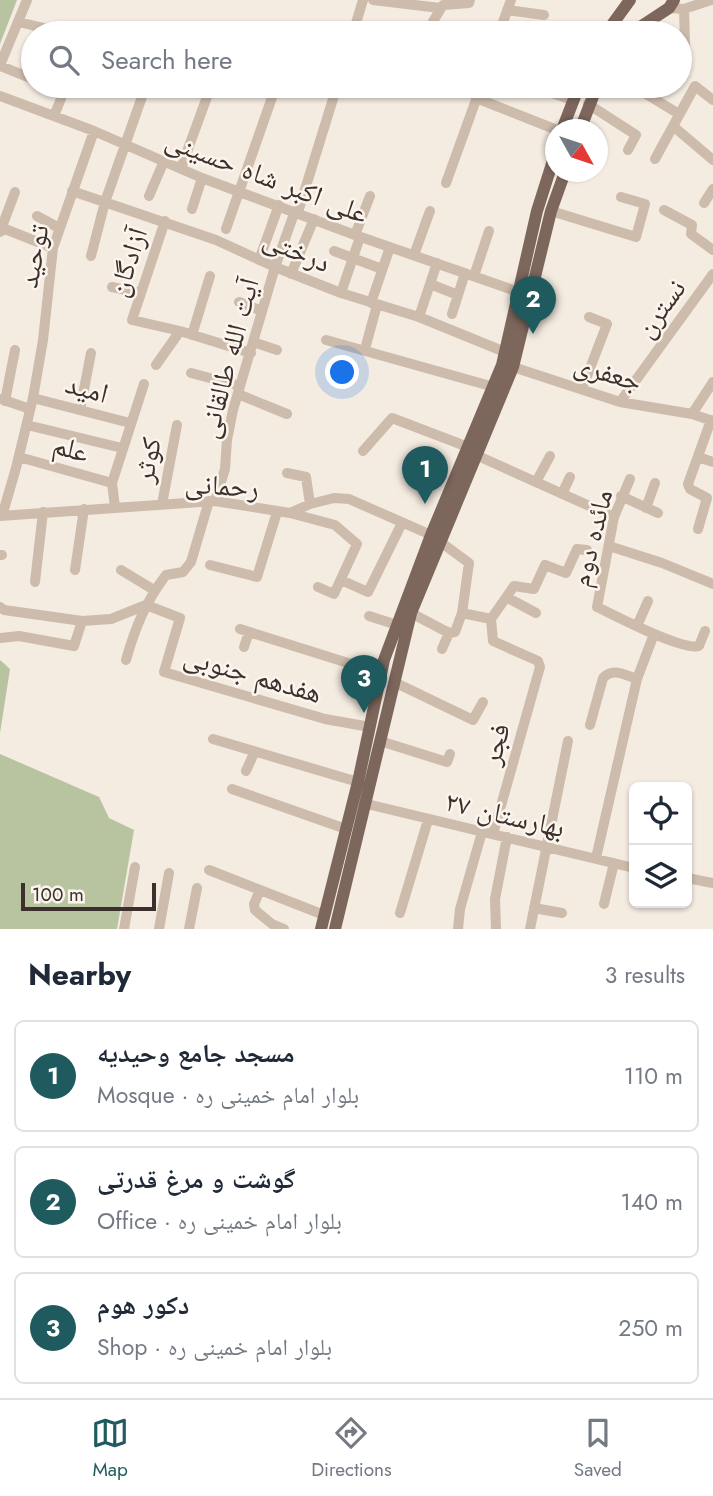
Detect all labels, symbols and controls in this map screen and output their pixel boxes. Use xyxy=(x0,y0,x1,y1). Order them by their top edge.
search box xyxy=(21,21,692,98)
icon: search xyxy=(45,41,83,79)
text: Search here xyxy=(101,41,233,79)
street label: علی اکبر شاه حسینی xyxy=(160,119,374,234)
north arrow xyxy=(545,119,608,182)
street label: درختی xyxy=(257,218,337,283)
street label: توحید xyxy=(7,221,60,291)
street label: آزادگان xyxy=(97,221,158,302)
street label: نسترن xyxy=(625,270,696,346)
street label: آیت الله طالقانی xyxy=(187,273,270,443)
pin: 2 xyxy=(510,276,556,334)
street label: جعفری xyxy=(569,343,647,402)
your location xyxy=(325,355,359,389)
street label: امید xyxy=(61,363,113,414)
street label: علم xyxy=(48,424,93,473)
street label: کوثر xyxy=(123,433,172,487)
pin: 1 xyxy=(402,446,448,504)
street label: رحمانی xyxy=(184,462,260,509)
street label: مائده دوم xyxy=(560,485,623,591)
street label: هفدهم جنوبی xyxy=(179,635,327,714)
pin: 3 xyxy=(341,655,387,713)
street label: فجر xyxy=(470,718,521,771)
street label: بهارستان ۲۷ xyxy=(441,781,569,848)
map controls xyxy=(629,782,692,908)
button: locate xyxy=(629,782,692,845)
button: layers xyxy=(629,845,692,908)
scale bar xyxy=(21,880,156,912)
text: 100 m xyxy=(32,881,84,908)
text: Nearby xyxy=(28,953,131,996)
text: 3 results xyxy=(605,958,685,992)
text: مسجد جامع وحیدیه xyxy=(97,1034,295,1072)
text: 1 xyxy=(47,1059,59,1093)
text: 110 m xyxy=(624,1059,683,1093)
text: Mosque · بلوار امام خمینی ره xyxy=(97,1078,359,1112)
text: گوشت و مرغ قدرتی xyxy=(97,1160,296,1198)
text: 2 xyxy=(45,1185,61,1219)
text: 140 m xyxy=(621,1185,683,1219)
text: Office · بلوار امام خمینی ره xyxy=(97,1204,342,1238)
text: دکور هوم xyxy=(97,1286,189,1324)
text: 3 xyxy=(46,1311,60,1345)
text: 250 m xyxy=(618,1311,683,1345)
text: Shop · بلوار امام خمینی ره xyxy=(97,1330,332,1364)
tab: Map xyxy=(91,1414,129,1483)
tab: Directions xyxy=(311,1414,392,1483)
tab: Saved xyxy=(574,1414,622,1483)

